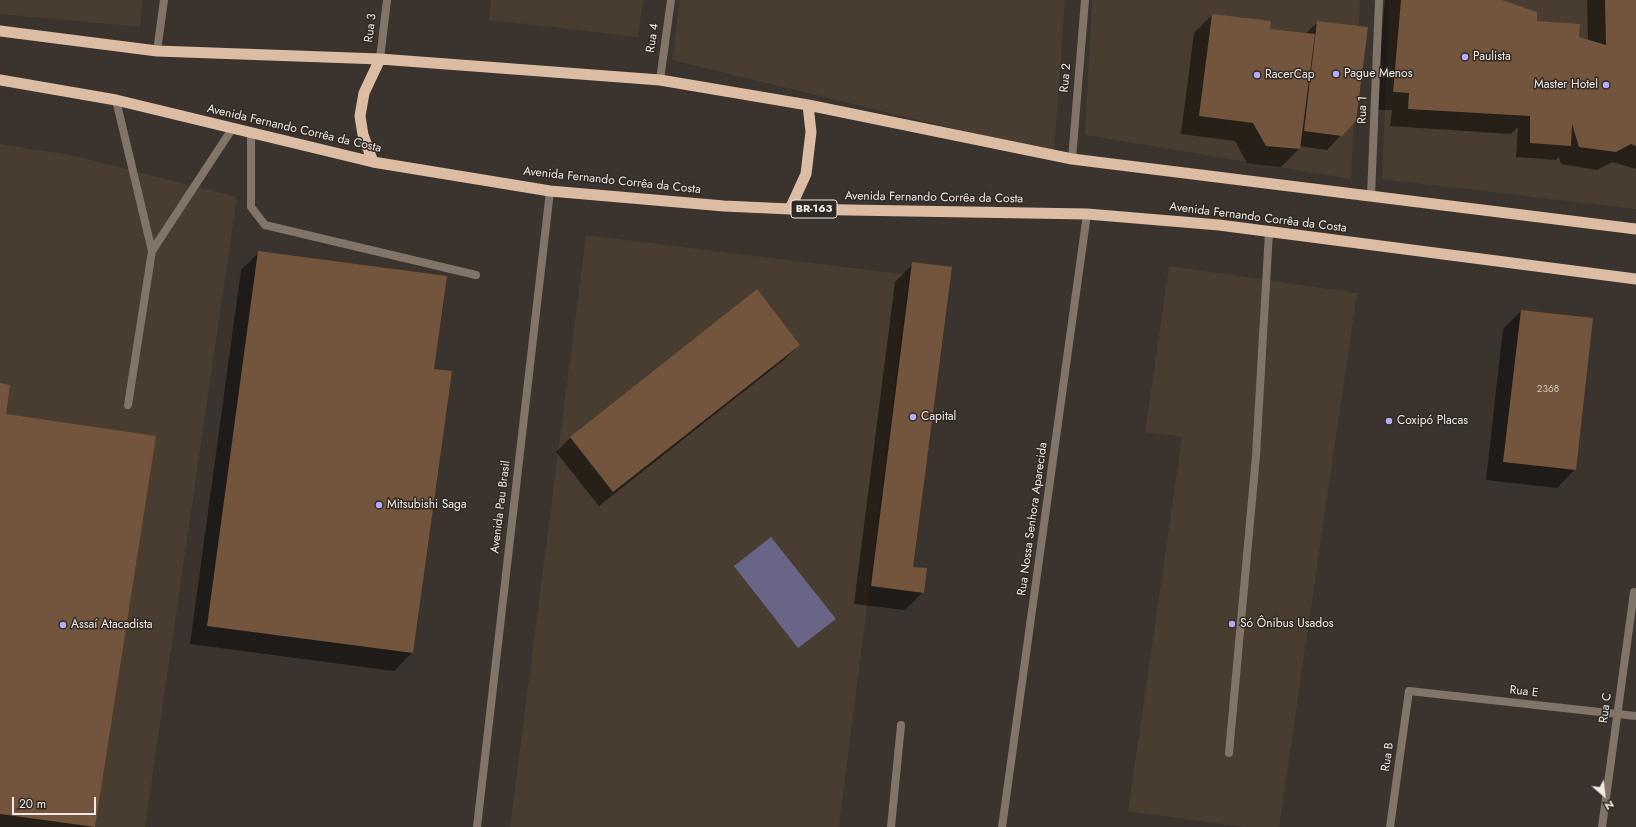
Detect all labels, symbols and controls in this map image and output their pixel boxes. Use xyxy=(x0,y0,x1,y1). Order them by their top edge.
street label: Rua 3 xyxy=(362,13,380,43)
street label: Rua 4 xyxy=(644,22,662,54)
place label: Paulista xyxy=(1473,50,1511,64)
marker: Paulista xyxy=(1460,52,1470,62)
street label: Rua 2 xyxy=(1058,63,1074,93)
place label: Pague Menos xyxy=(1344,67,1412,81)
place label: RacerCap xyxy=(1265,68,1315,82)
marker: Pague Menos xyxy=(1331,69,1341,79)
marker: RacerCap xyxy=(1252,70,1262,80)
place label: Master Hotel xyxy=(1534,78,1598,92)
marker: Master Hotel xyxy=(1601,80,1611,90)
street label: Rua 1 xyxy=(1355,96,1371,124)
street label: Avenida Fernando Corrêa da Costa xyxy=(205,102,383,156)
street label: Avenida Fernando Corrêa da Costa xyxy=(523,165,701,197)
street label: Avenida Fernando Corrêa da Costa xyxy=(845,189,1023,207)
road number: BR-163 xyxy=(791,200,837,218)
street label: Avenida Fernando Corrêa da Costa xyxy=(1169,200,1347,236)
house number: 2368 xyxy=(1537,384,1559,396)
place label: Capital xyxy=(921,410,956,424)
marker: Capital xyxy=(908,412,918,422)
place label: Coxipó Placas xyxy=(1397,414,1468,428)
marker: Coxipó Placas xyxy=(1384,416,1394,426)
street label: Rua Nossa Senhora Aparecida xyxy=(1015,441,1051,597)
street label: Avenida Pau Brasil xyxy=(488,460,514,554)
place label: Mitsubishi Saga xyxy=(387,498,467,512)
marker: Mitsubishi Saga xyxy=(374,500,384,510)
place label: Só Ônibus Usados xyxy=(1240,617,1334,631)
place label: Assaí Atacadista xyxy=(71,618,153,632)
marker: Só Ônibus Usados xyxy=(1227,619,1237,629)
marker: Assaí Atacadista xyxy=(58,620,68,630)
street label: Rua E xyxy=(1509,683,1539,701)
street label: Rua C xyxy=(1597,692,1615,724)
street label: Rua B xyxy=(1379,742,1397,772)
north arrow xyxy=(1584,775,1624,815)
scale bar xyxy=(14,789,98,815)
text: 20 m xyxy=(19,795,46,813)
text: N xyxy=(1602,796,1617,815)

